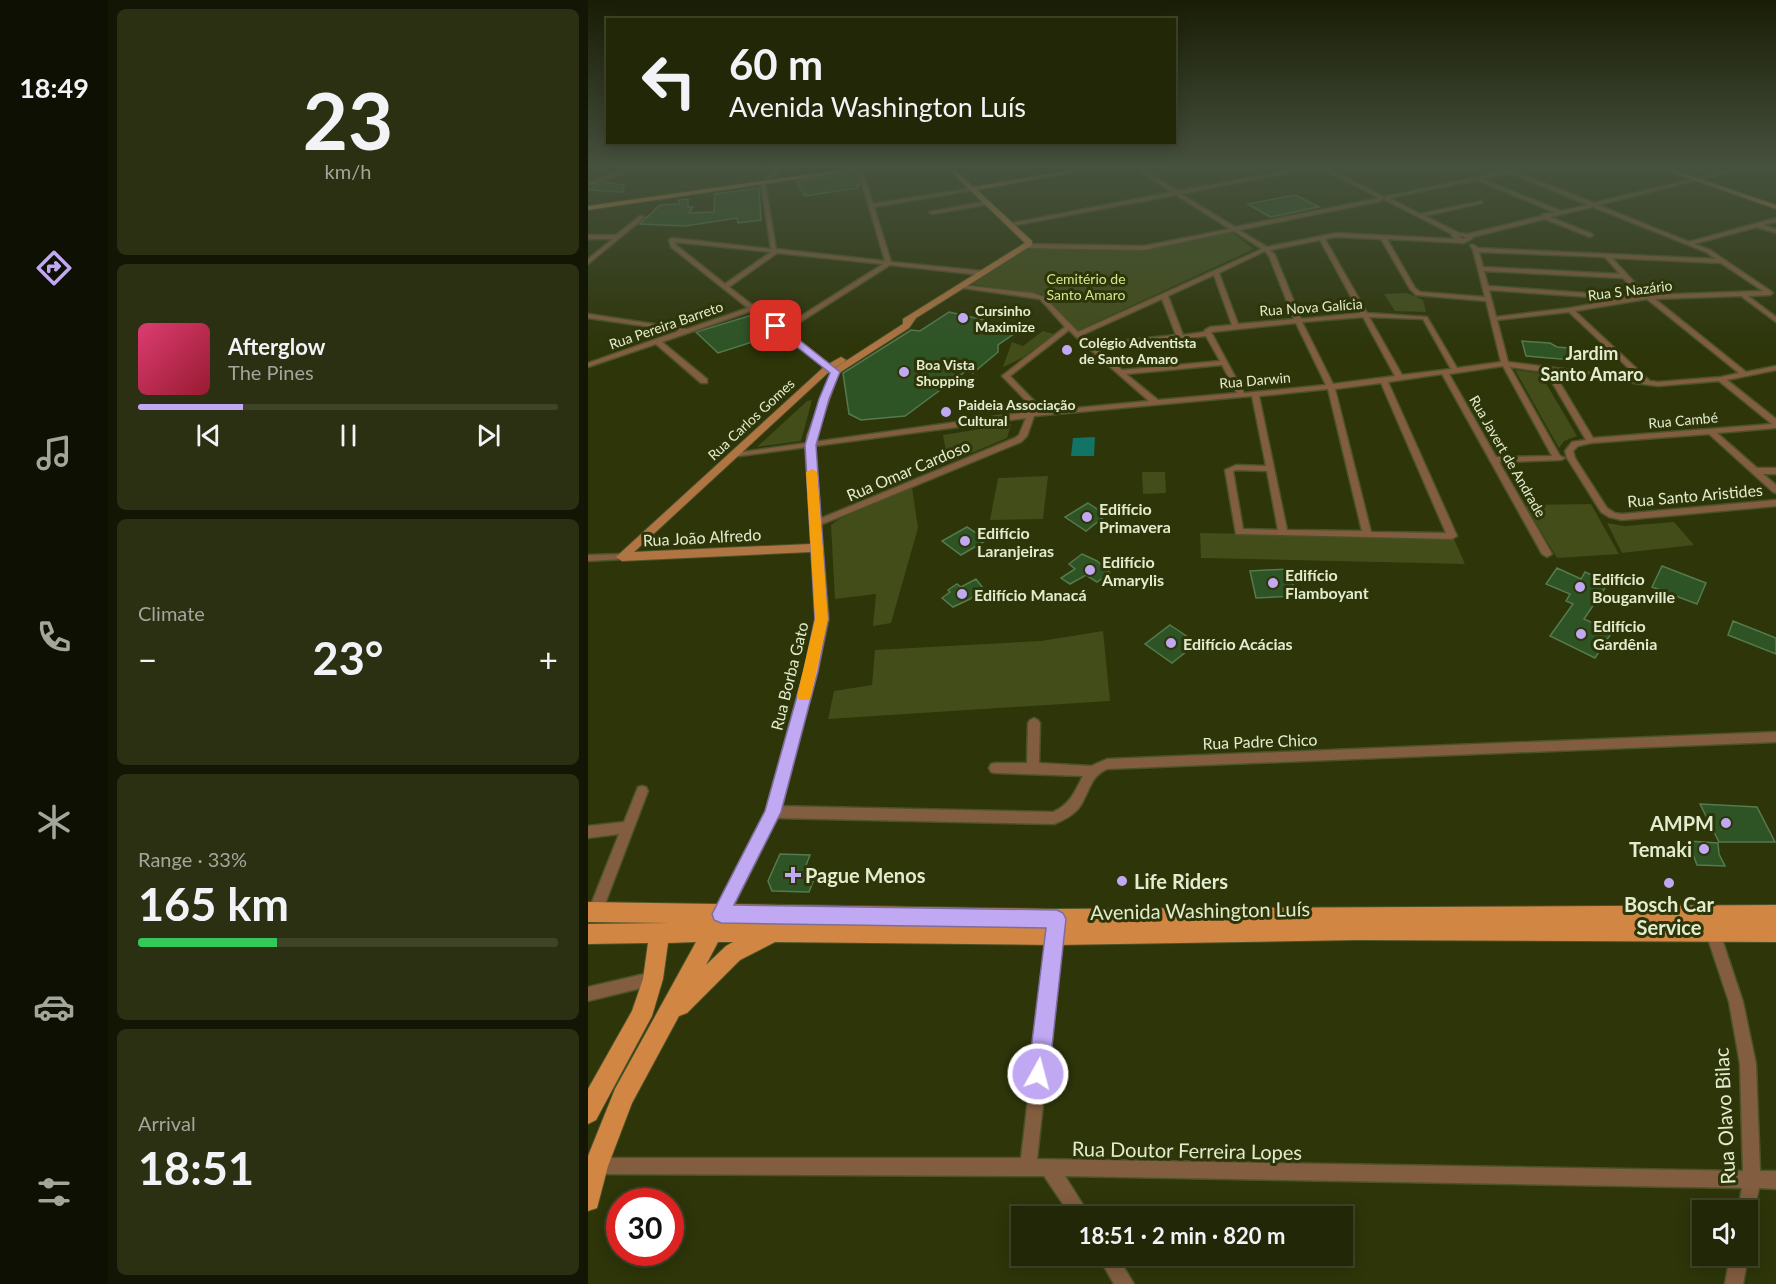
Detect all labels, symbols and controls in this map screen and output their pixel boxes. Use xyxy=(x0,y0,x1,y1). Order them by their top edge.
text: 60 m xyxy=(729,39,823,89)
icon: left xyxy=(630,42,708,120)
text: 18:49 xyxy=(19,71,89,104)
text: 23 xyxy=(303,73,393,167)
text: Avenida Washington Luís xyxy=(729,90,1026,123)
text: km/h xyxy=(325,159,371,183)
icon: directions xyxy=(33,247,75,289)
park label: Cemitério de Santo Amaro xyxy=(1046,270,1126,303)
street label: Rua S Nazário xyxy=(1587,276,1673,304)
street label: Rua Nova Galícia xyxy=(1259,295,1363,319)
street label: Rua Pereira Barreto xyxy=(607,298,725,352)
pin xyxy=(750,300,801,351)
place label: Cursinho Maximize xyxy=(975,302,1036,335)
icon: arrive xyxy=(759,309,792,342)
marker: Cursinho Maximize xyxy=(956,311,970,325)
text: Afterglow xyxy=(228,333,325,360)
place label: Colégio Adventista de Santo Amaro xyxy=(1079,334,1196,367)
district label: Jardim Santo Amaro xyxy=(1540,342,1644,385)
marker: Colégio Adventista de Santo Amaro xyxy=(1060,343,1074,357)
place label: Boa Vista Shopping xyxy=(916,356,975,389)
text: The Pines xyxy=(228,360,314,384)
marker: Boa Vista Shopping xyxy=(897,365,911,379)
street label: Rua Darwin xyxy=(1219,368,1291,392)
street label: Rua Carlos Gomes xyxy=(704,375,798,463)
street label: Rua Javert de Andrade xyxy=(1466,392,1550,520)
place label: Paideia Associação Cultural xyxy=(958,396,1076,429)
marker: Paideia Associação Cultural xyxy=(939,405,953,419)
street label: Rua Cambé xyxy=(1647,408,1719,432)
icon: previous xyxy=(192,419,225,452)
icon: pause xyxy=(332,419,365,452)
icon: next xyxy=(472,419,505,452)
icon: music xyxy=(33,432,75,474)
street label: Rua Omar Cardoso xyxy=(843,435,973,505)
street label: Rua Santo Aristides xyxy=(1626,480,1764,510)
place label: Edifício Primavera xyxy=(1099,499,1171,536)
marker: Edifício Primavera xyxy=(1080,510,1094,524)
place label: Edifício Laranjeiras xyxy=(977,523,1054,560)
street label: Rua João Alfredo xyxy=(642,524,762,550)
marker: Edifício Laranjeiras xyxy=(958,534,972,548)
place label: Edifício Amarylis xyxy=(1101,552,1164,589)
marker: Edifício Amarylis xyxy=(1083,563,1097,577)
place label: Edifício Flamboyant xyxy=(1285,565,1369,602)
place label: Edifício Bouganville xyxy=(1592,569,1676,606)
marker: Edifício Flamboyant xyxy=(1266,576,1280,590)
marker: Edifício Bouganville xyxy=(1573,580,1587,594)
place label: Edifício Manacá xyxy=(974,585,1087,604)
marker: Edifício Manacá xyxy=(955,587,969,601)
text: Climate xyxy=(138,601,205,625)
icon: phone xyxy=(33,616,75,658)
place label: Edifício Gardênia xyxy=(1593,616,1657,653)
street label: Rua Borba Gato xyxy=(766,620,812,732)
marker: Edifício Gardênia xyxy=(1574,627,1588,641)
text: 23° xyxy=(313,631,383,685)
place label: Edifício Acácias xyxy=(1183,634,1293,653)
marker: Edifício Acácias xyxy=(1164,636,1178,650)
text: − xyxy=(138,639,157,679)
text: + xyxy=(539,639,558,679)
street label: Rua Padre Chico xyxy=(1202,729,1318,753)
icon: climate xyxy=(33,801,75,843)
place label: AMPM xyxy=(1649,811,1714,835)
marker: AMPM xyxy=(1719,816,1733,830)
place label: Temaki xyxy=(1629,837,1692,861)
marker: Temaki xyxy=(1697,842,1711,856)
text: Range · 33% xyxy=(138,847,247,871)
place label: Pague Menos xyxy=(805,863,926,887)
marker: Pague Menos xyxy=(786,868,800,882)
place label: Life Riders xyxy=(1134,869,1228,893)
marker: Life Riders xyxy=(1115,874,1129,888)
marker: Bosch Car Service xyxy=(1662,876,1676,890)
text: 165 km xyxy=(138,877,289,931)
place label: Bosch Car Service xyxy=(1624,892,1715,939)
street label: Avenida Washington Luís xyxy=(1090,896,1310,924)
icon: car xyxy=(33,986,75,1028)
position arrow xyxy=(1006,1042,1070,1106)
street label: Rua Olavo Bilac xyxy=(1708,1047,1740,1185)
text: Arrival xyxy=(138,1111,196,1135)
street label: Rua Doutor Ferreira Lopes xyxy=(1072,1136,1302,1164)
text: 18:51 xyxy=(138,1141,254,1195)
icon: filters xyxy=(33,1171,75,1213)
speed limit sign: 30 xyxy=(606,1188,684,1266)
map controls xyxy=(1692,1200,1758,1266)
button: sound xyxy=(1692,1200,1758,1266)
text: 18:51 · 2 min · 820 m xyxy=(1079,1222,1285,1249)

